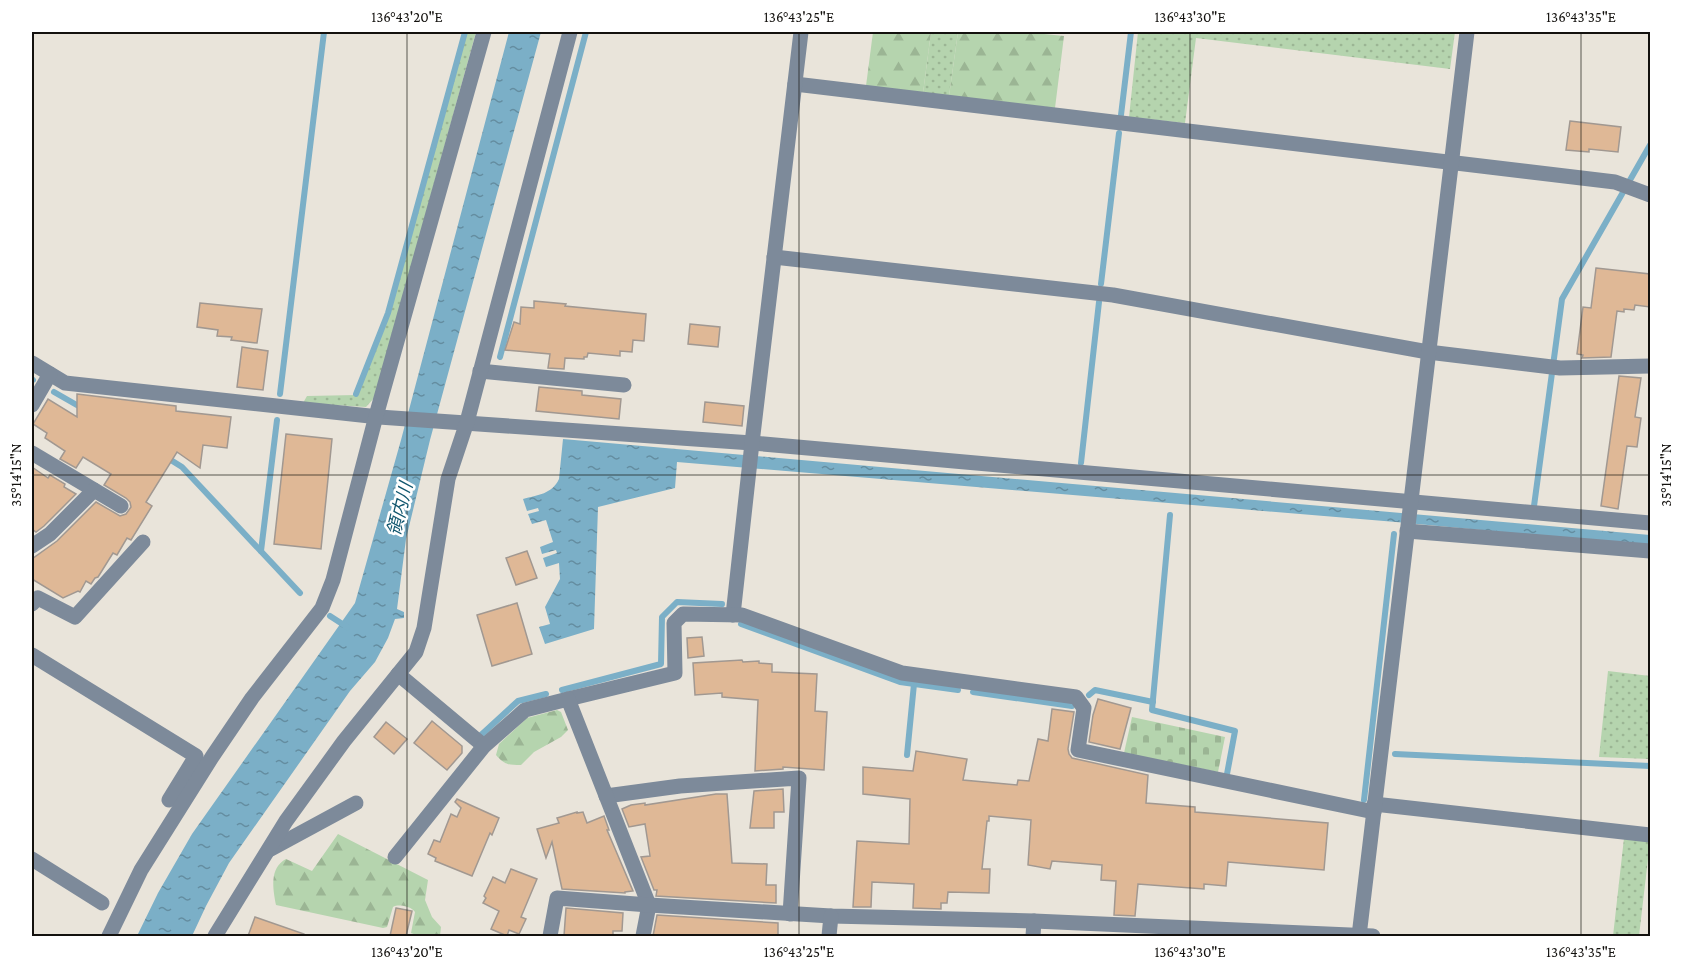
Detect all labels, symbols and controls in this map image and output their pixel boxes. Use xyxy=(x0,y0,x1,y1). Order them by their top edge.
text: 136°43'20"E xyxy=(371,9,443,25)
text: 136°43'25"E xyxy=(764,9,834,25)
text: 136°43'30"E xyxy=(1154,9,1226,25)
text: 136°43'35"E xyxy=(1546,9,1616,25)
text: 35°14'15"N xyxy=(8,443,24,507)
text: 35°14'15"N xyxy=(1658,443,1674,507)
water label: 領内川 xyxy=(384,478,417,538)
text: 136°43'20"E xyxy=(371,944,443,960)
text: 136°43'25"E xyxy=(764,944,834,960)
text: 136°43'30"E xyxy=(1154,944,1226,960)
text: 136°43'35"E xyxy=(1546,944,1616,960)

